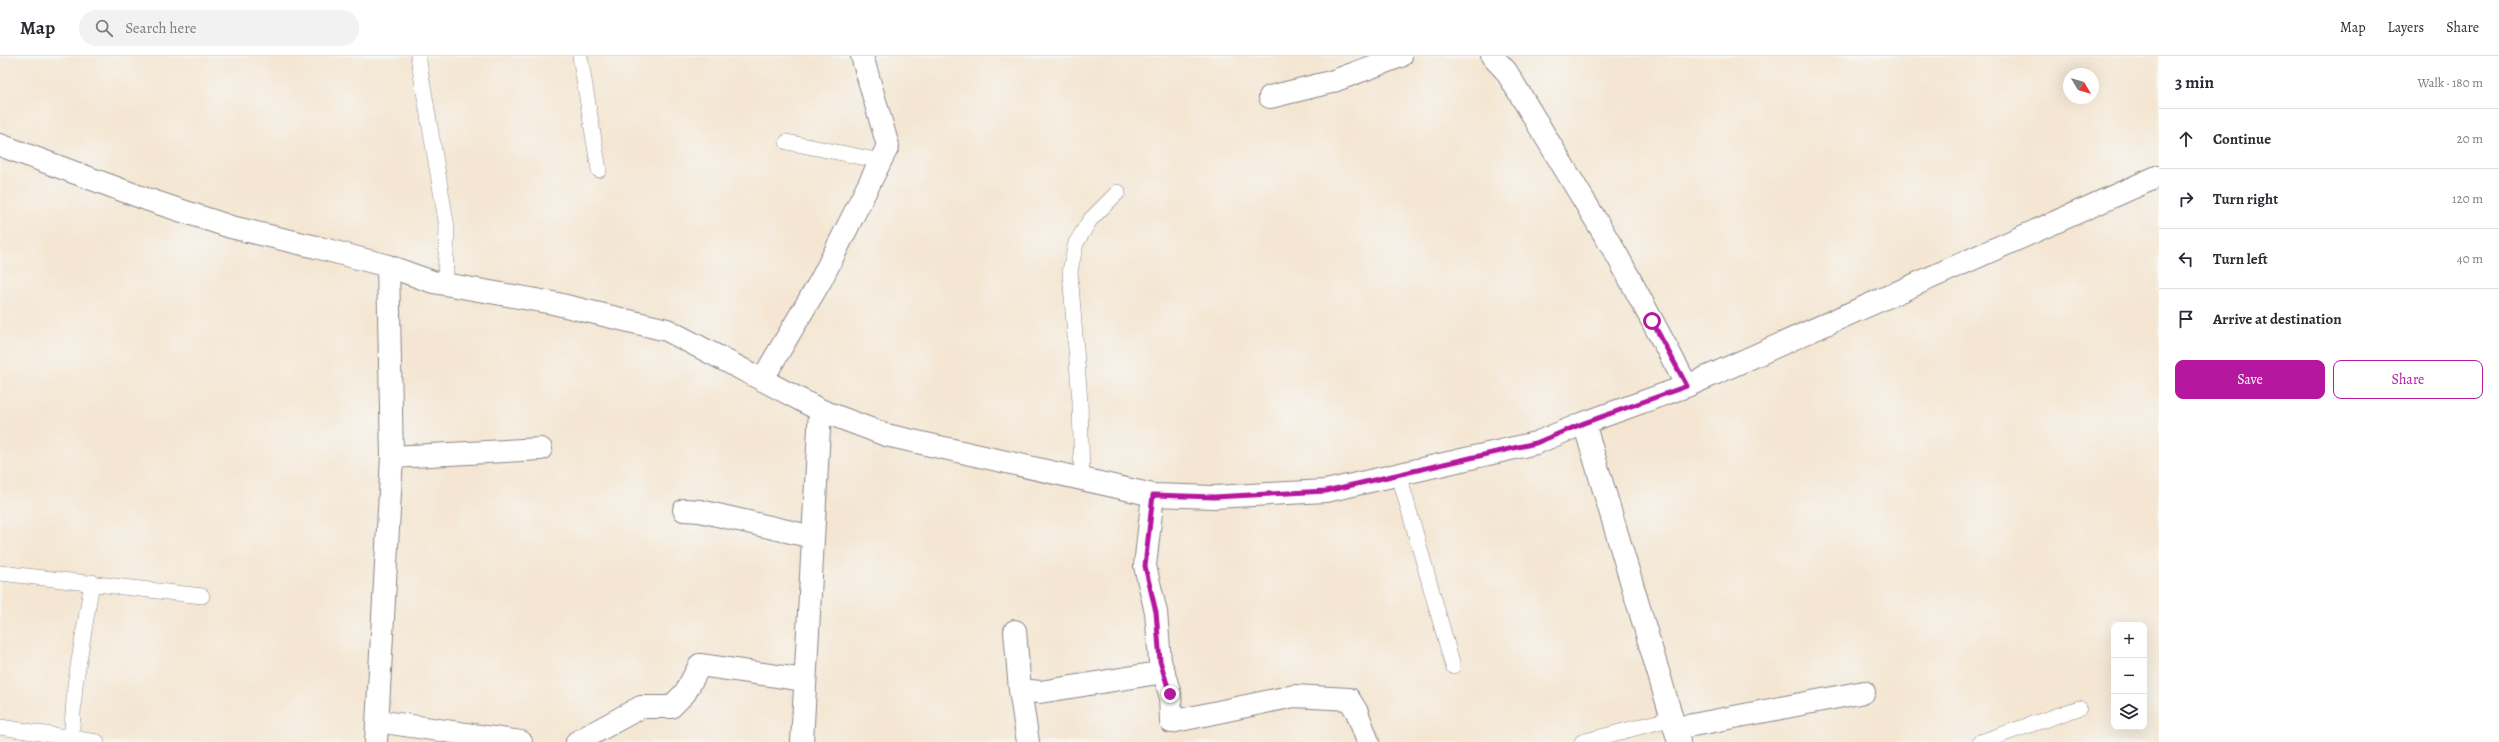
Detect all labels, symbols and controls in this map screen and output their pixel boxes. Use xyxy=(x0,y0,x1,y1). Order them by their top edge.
search box xyxy=(79,10,359,46)
text: Map xyxy=(20,15,55,41)
icon: search xyxy=(93,17,115,39)
text: Search here xyxy=(125,18,197,38)
text: Map xyxy=(2340,18,2366,37)
text: Layers xyxy=(2388,18,2424,37)
text: Share xyxy=(2446,18,2479,37)
north arrow xyxy=(2063,68,2099,104)
text: 3 min xyxy=(2175,71,2214,94)
text: Walk · 180 m xyxy=(2417,74,2483,91)
icon: ahead xyxy=(2175,128,2197,150)
text: Continue xyxy=(2213,129,2271,149)
text: 20 m xyxy=(2457,130,2483,147)
icon: right xyxy=(2175,188,2197,210)
text: Turn right xyxy=(2213,189,2278,209)
text: 120 m xyxy=(2452,190,2483,207)
icon: left xyxy=(2175,248,2197,270)
text: Turn left xyxy=(2213,249,2268,269)
text: 40 m xyxy=(2457,250,2483,267)
icon: arrive xyxy=(2175,308,2197,330)
text: Arrive at destination xyxy=(2213,309,2342,329)
route start xyxy=(1643,312,1661,330)
button: Save xyxy=(2175,360,2325,399)
button: Share xyxy=(2333,360,2483,399)
map controls xyxy=(2111,622,2147,730)
button: + xyxy=(2111,622,2147,658)
button: − xyxy=(2111,658,2147,694)
route end xyxy=(1161,685,1179,703)
button: layers xyxy=(2111,694,2147,730)

